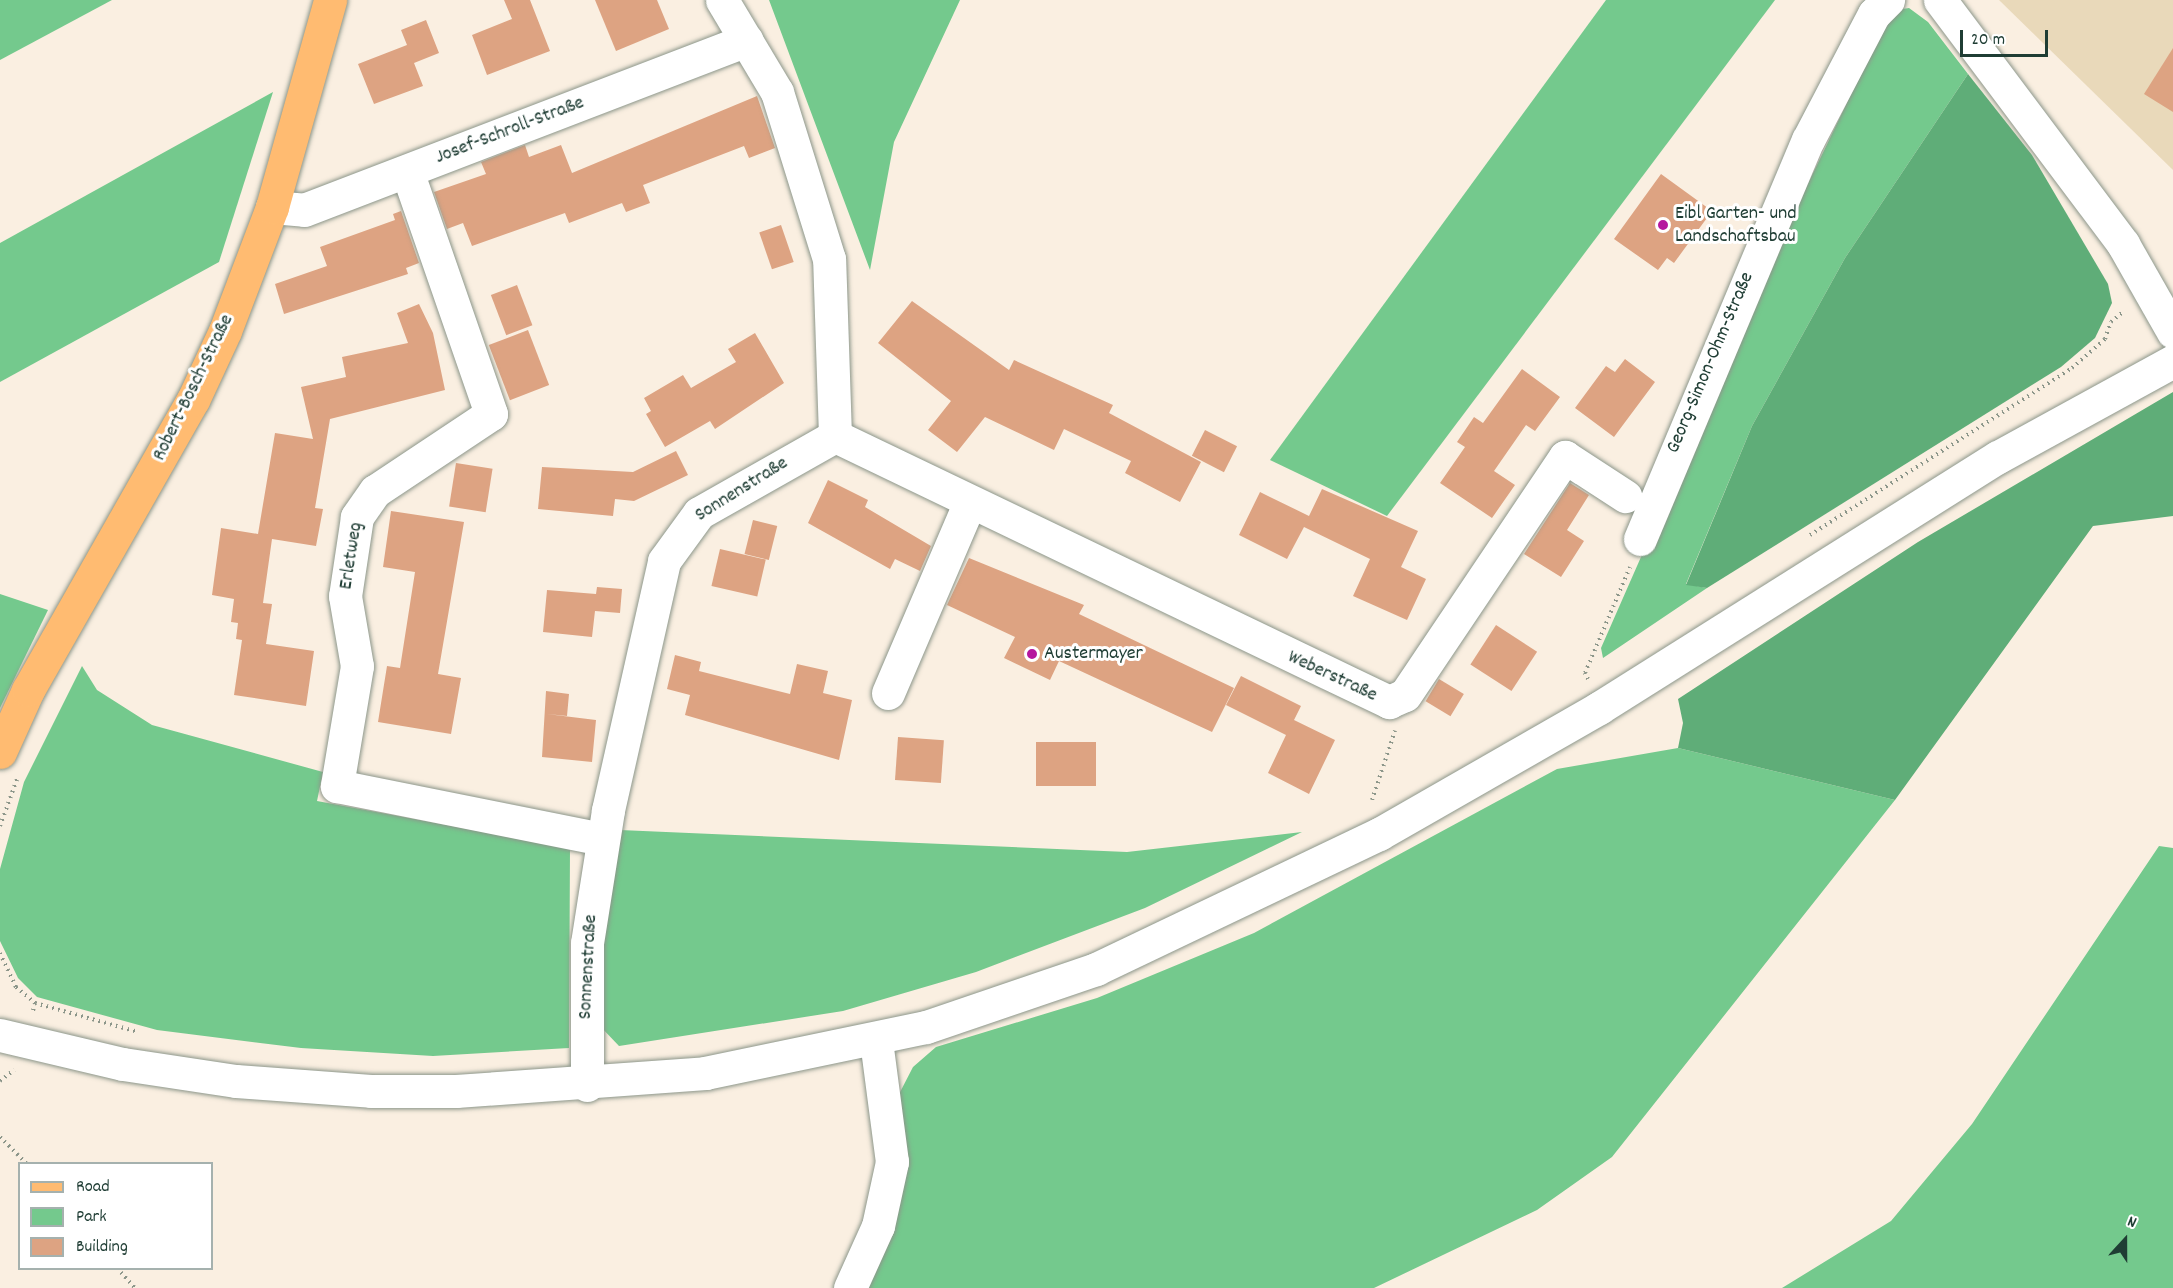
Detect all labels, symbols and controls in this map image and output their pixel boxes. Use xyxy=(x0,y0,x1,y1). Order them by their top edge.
scale bar xyxy=(1963,18,2052,56)
text: 20 m xyxy=(1971,28,2005,53)
street label: Josef-Schroll-Straße xyxy=(432,92,588,170)
place label: Eibl Garten- und Landschaftsbau xyxy=(1675,202,1797,249)
marker: Eibl Garten- und Landschaftsbau xyxy=(1656,218,1670,232)
street label: Georg-Simon-Ohm-Straße xyxy=(1662,269,1760,457)
street label: Robert-Bosch-Straße xyxy=(148,311,240,465)
street label: Sonnenstraße xyxy=(691,452,793,528)
street label: Erletweg xyxy=(335,521,369,591)
place label: Austermayer xyxy=(1044,642,1143,666)
street label: Weberstraße xyxy=(1283,646,1381,708)
marker: Austermayer xyxy=(1025,647,1039,661)
street label: Sonnenstraße xyxy=(574,914,604,1020)
legend xyxy=(18,1162,213,1270)
text: Road xyxy=(76,1175,110,1200)
text: Park xyxy=(76,1205,107,1230)
north arrow xyxy=(2095,1210,2155,1270)
text: N xyxy=(2124,1211,2139,1235)
text: Building xyxy=(76,1235,128,1260)

